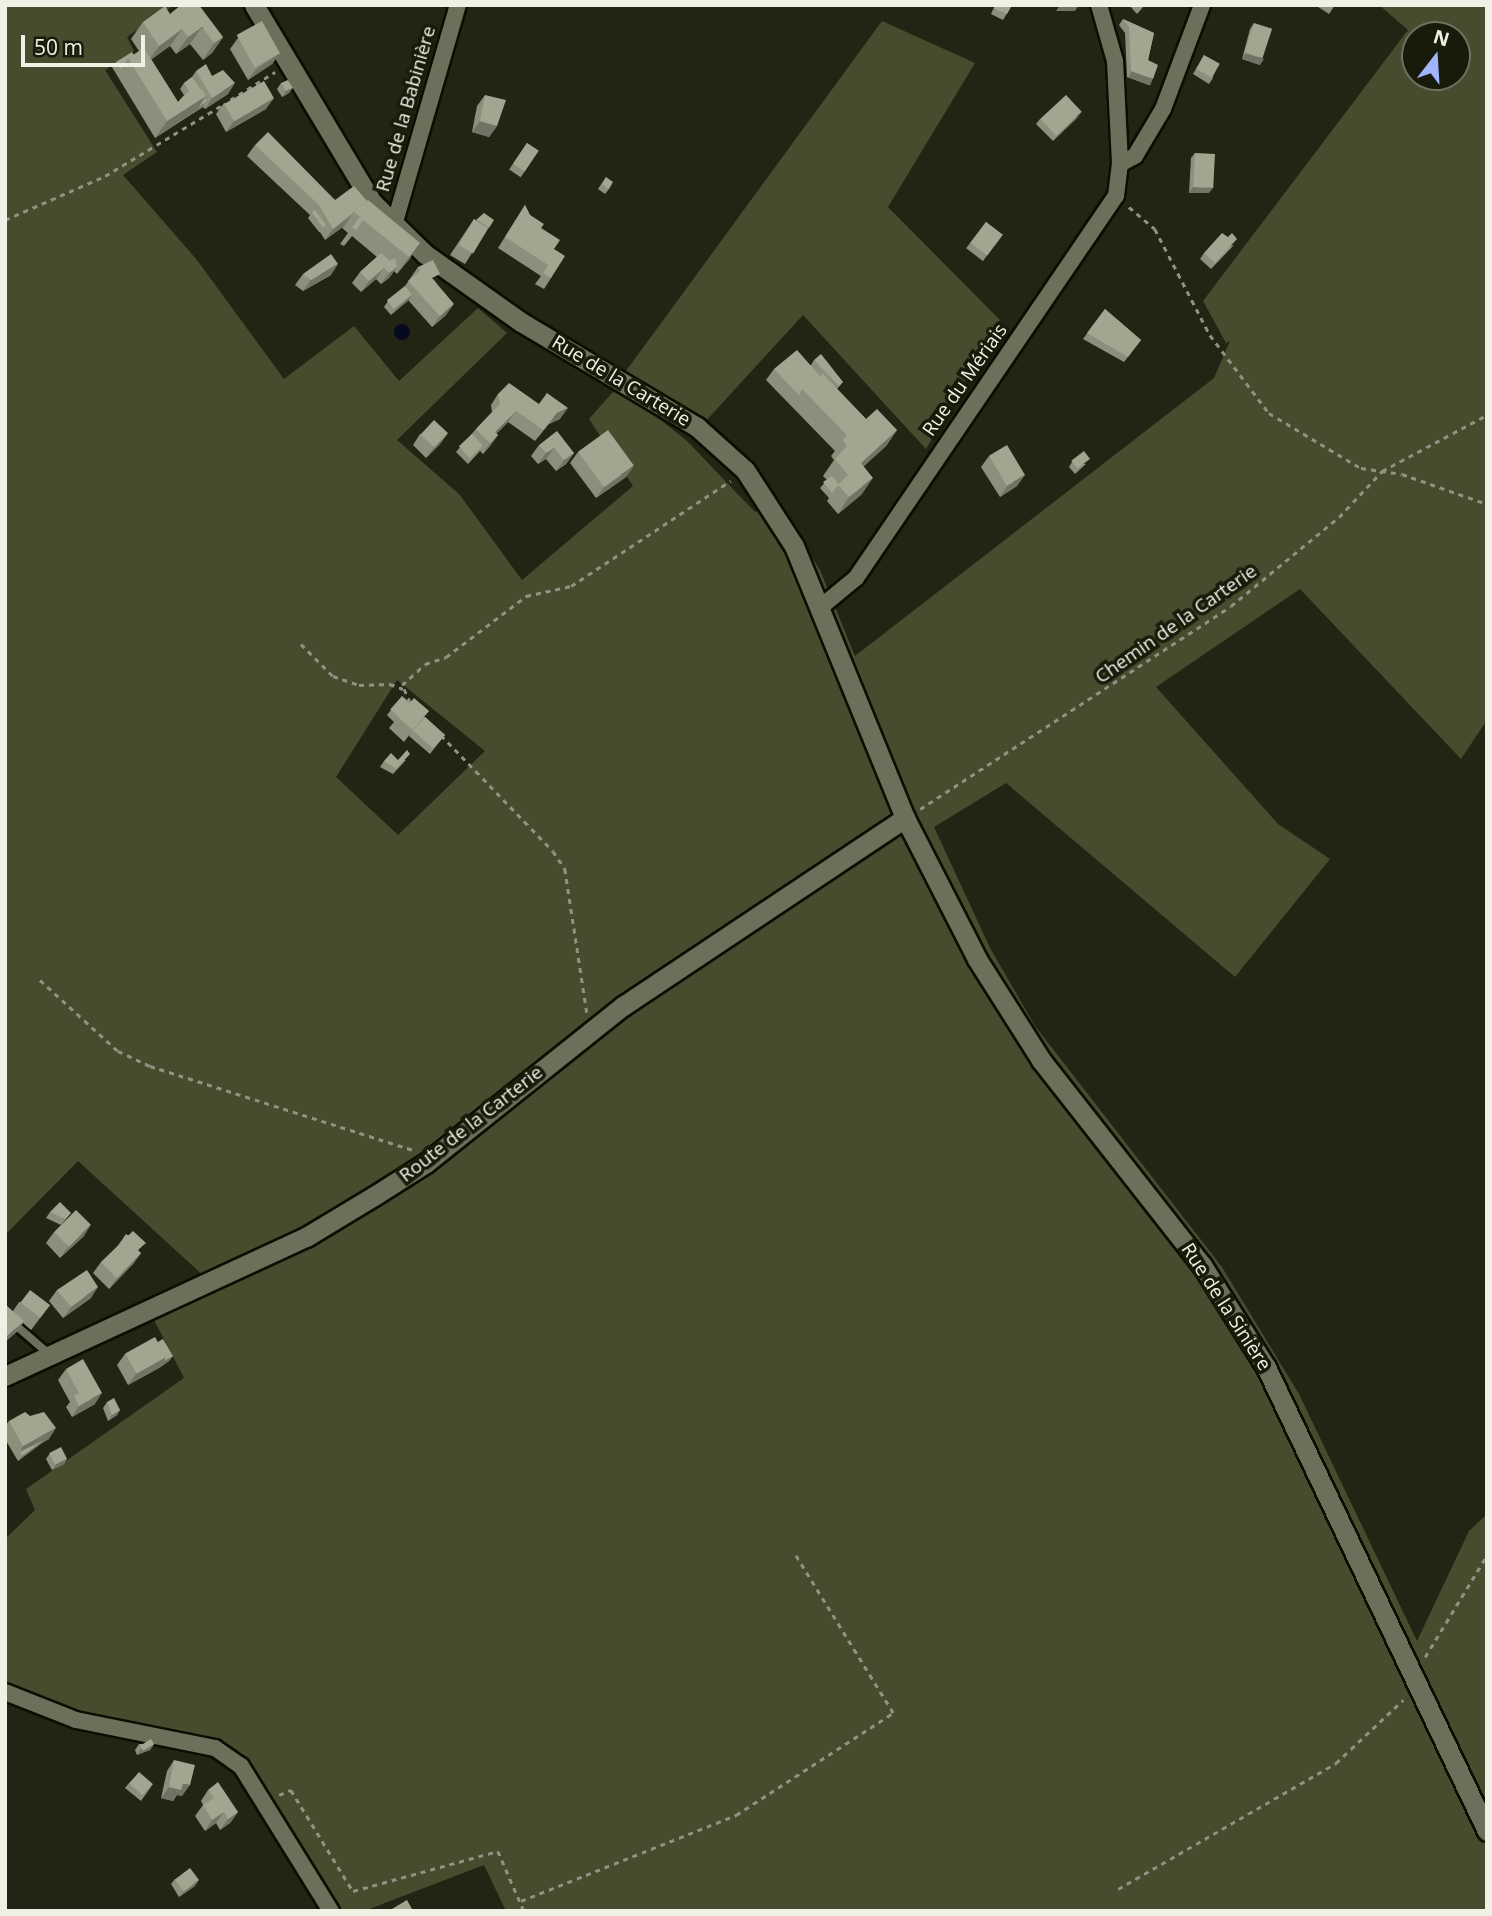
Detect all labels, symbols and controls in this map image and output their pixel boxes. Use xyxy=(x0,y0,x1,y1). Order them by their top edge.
scale bar xyxy=(24,21,149,65)
north arrow xyxy=(1401,21,1471,91)
text: N xyxy=(1430,23,1453,53)
street label: Rue de la Babinière xyxy=(371,24,441,194)
text: 50 m xyxy=(34,33,83,61)
street label: Rue du Mériais xyxy=(918,319,1012,441)
street label: Rue de la Carterie xyxy=(548,331,694,431)
street label: Chemin de la Carterie xyxy=(1091,560,1261,688)
street label: Route de la Carterie xyxy=(395,1061,547,1187)
street label: Rue de la Sinière xyxy=(1176,1239,1276,1375)

